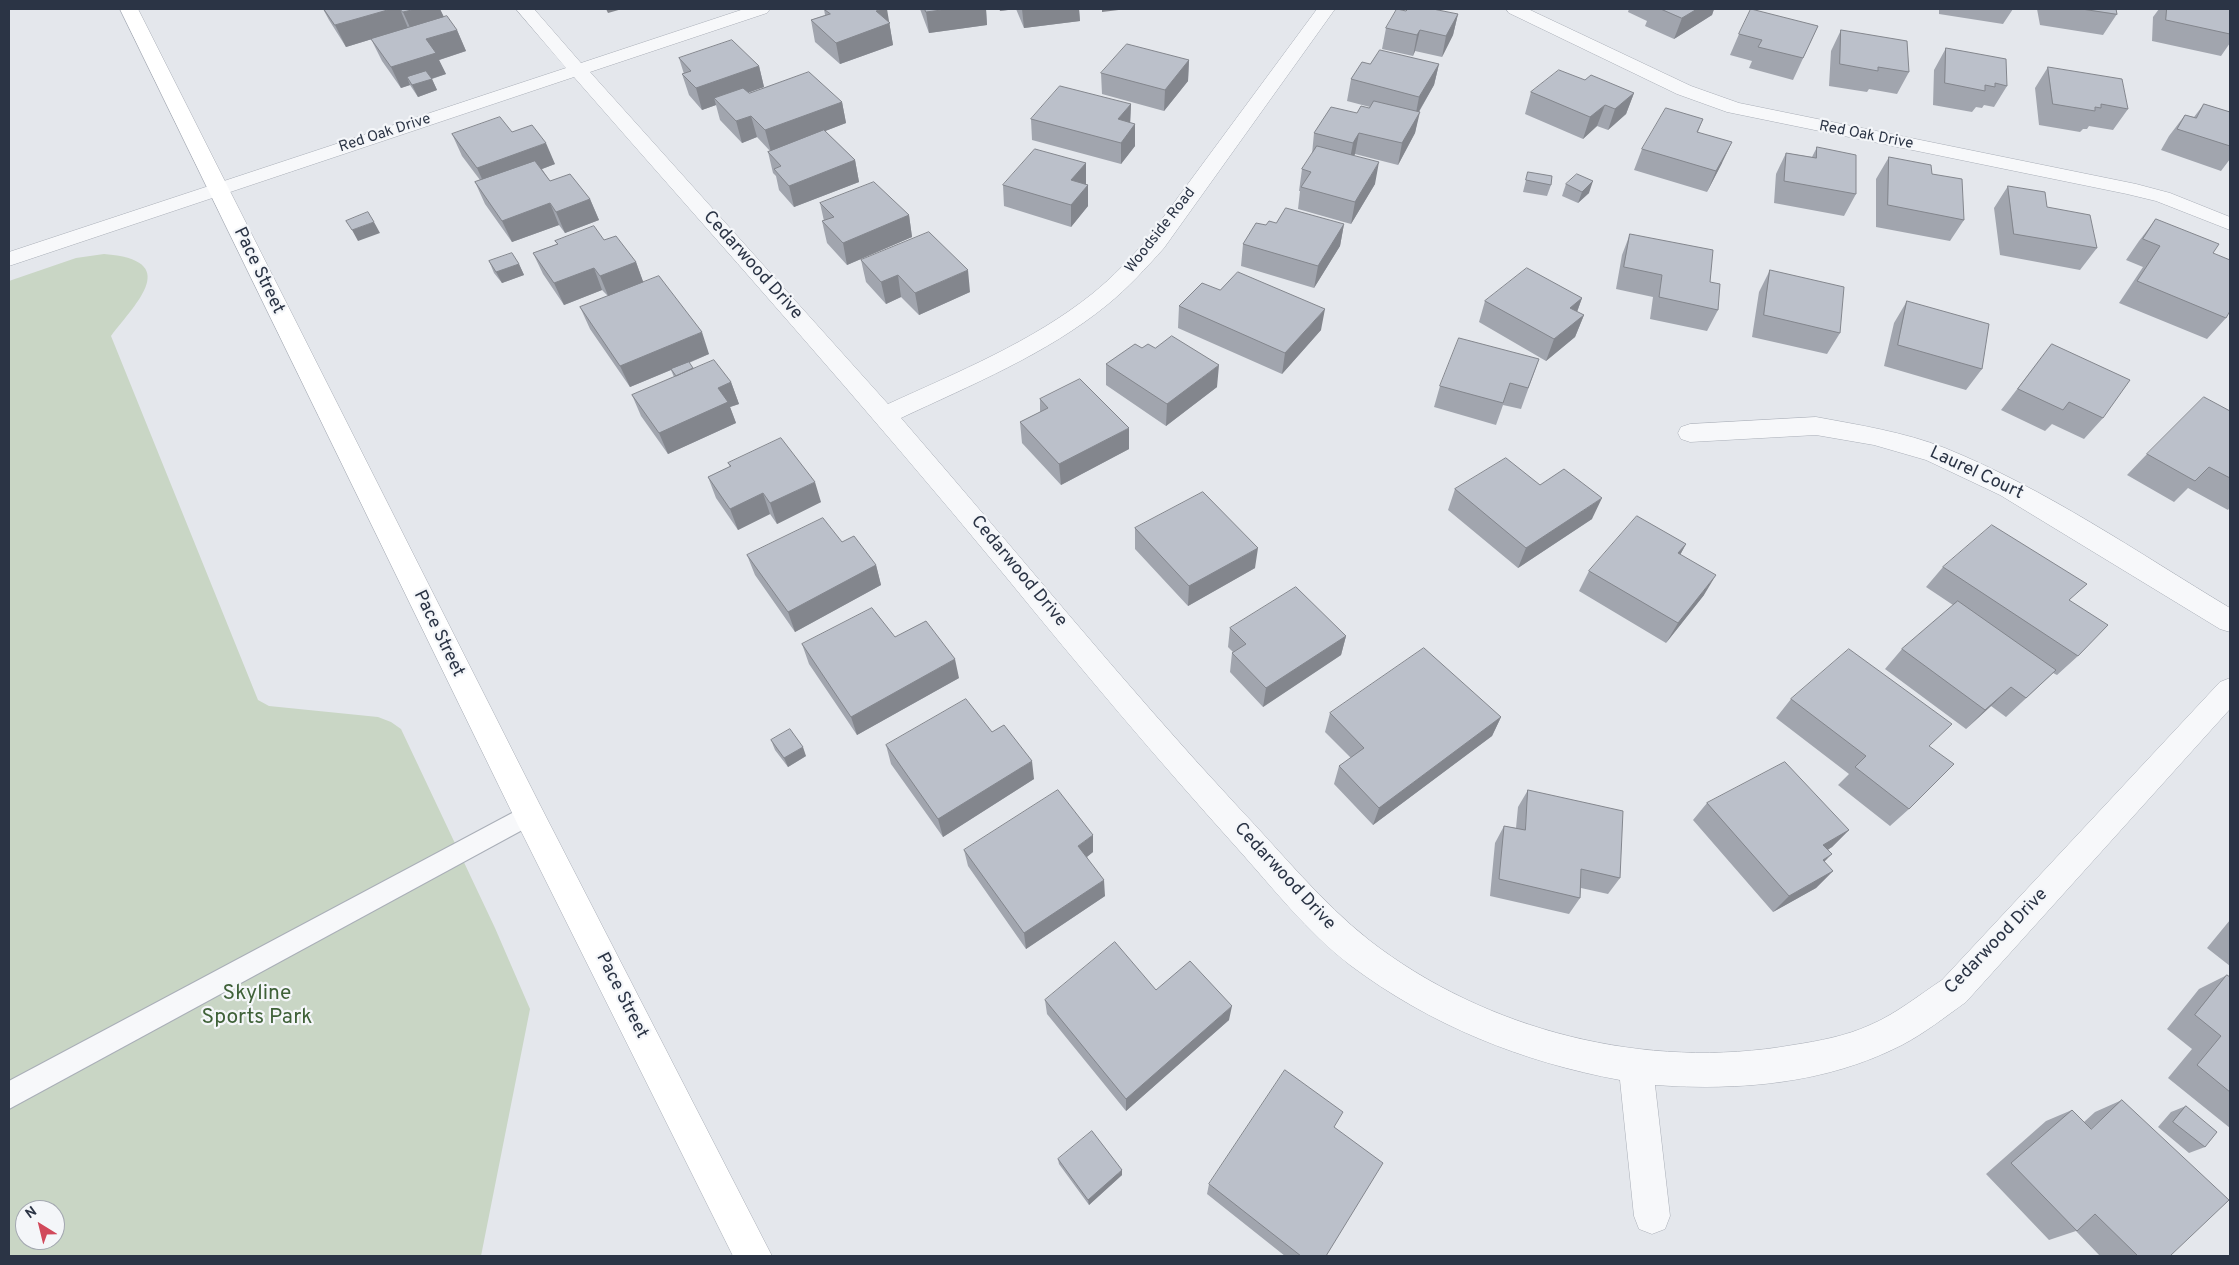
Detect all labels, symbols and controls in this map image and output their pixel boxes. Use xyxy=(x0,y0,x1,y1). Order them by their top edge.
street label: Red Oak Drive xyxy=(337,111,433,157)
street label: Red Oak Drive xyxy=(1817,118,1915,154)
street label: Woodside Road xyxy=(1122,185,1200,277)
street label: Cedarwood Drive xyxy=(697,207,807,325)
street label: Pace Street xyxy=(228,224,288,318)
street label: Laurel Court xyxy=(1926,443,2026,505)
street label: Cedarwood Drive xyxy=(965,512,1071,632)
street label: Pace Street xyxy=(408,587,468,681)
street label: Cedarwood Drive xyxy=(1229,819,1339,935)
street label: Cedarwood Drive xyxy=(1941,885,2053,999)
street label: Pace Street xyxy=(590,950,652,1042)
park label: Skyline Sports Park xyxy=(202,982,312,1032)
north arrow xyxy=(15,1200,65,1250)
text: N xyxy=(22,1203,41,1223)

